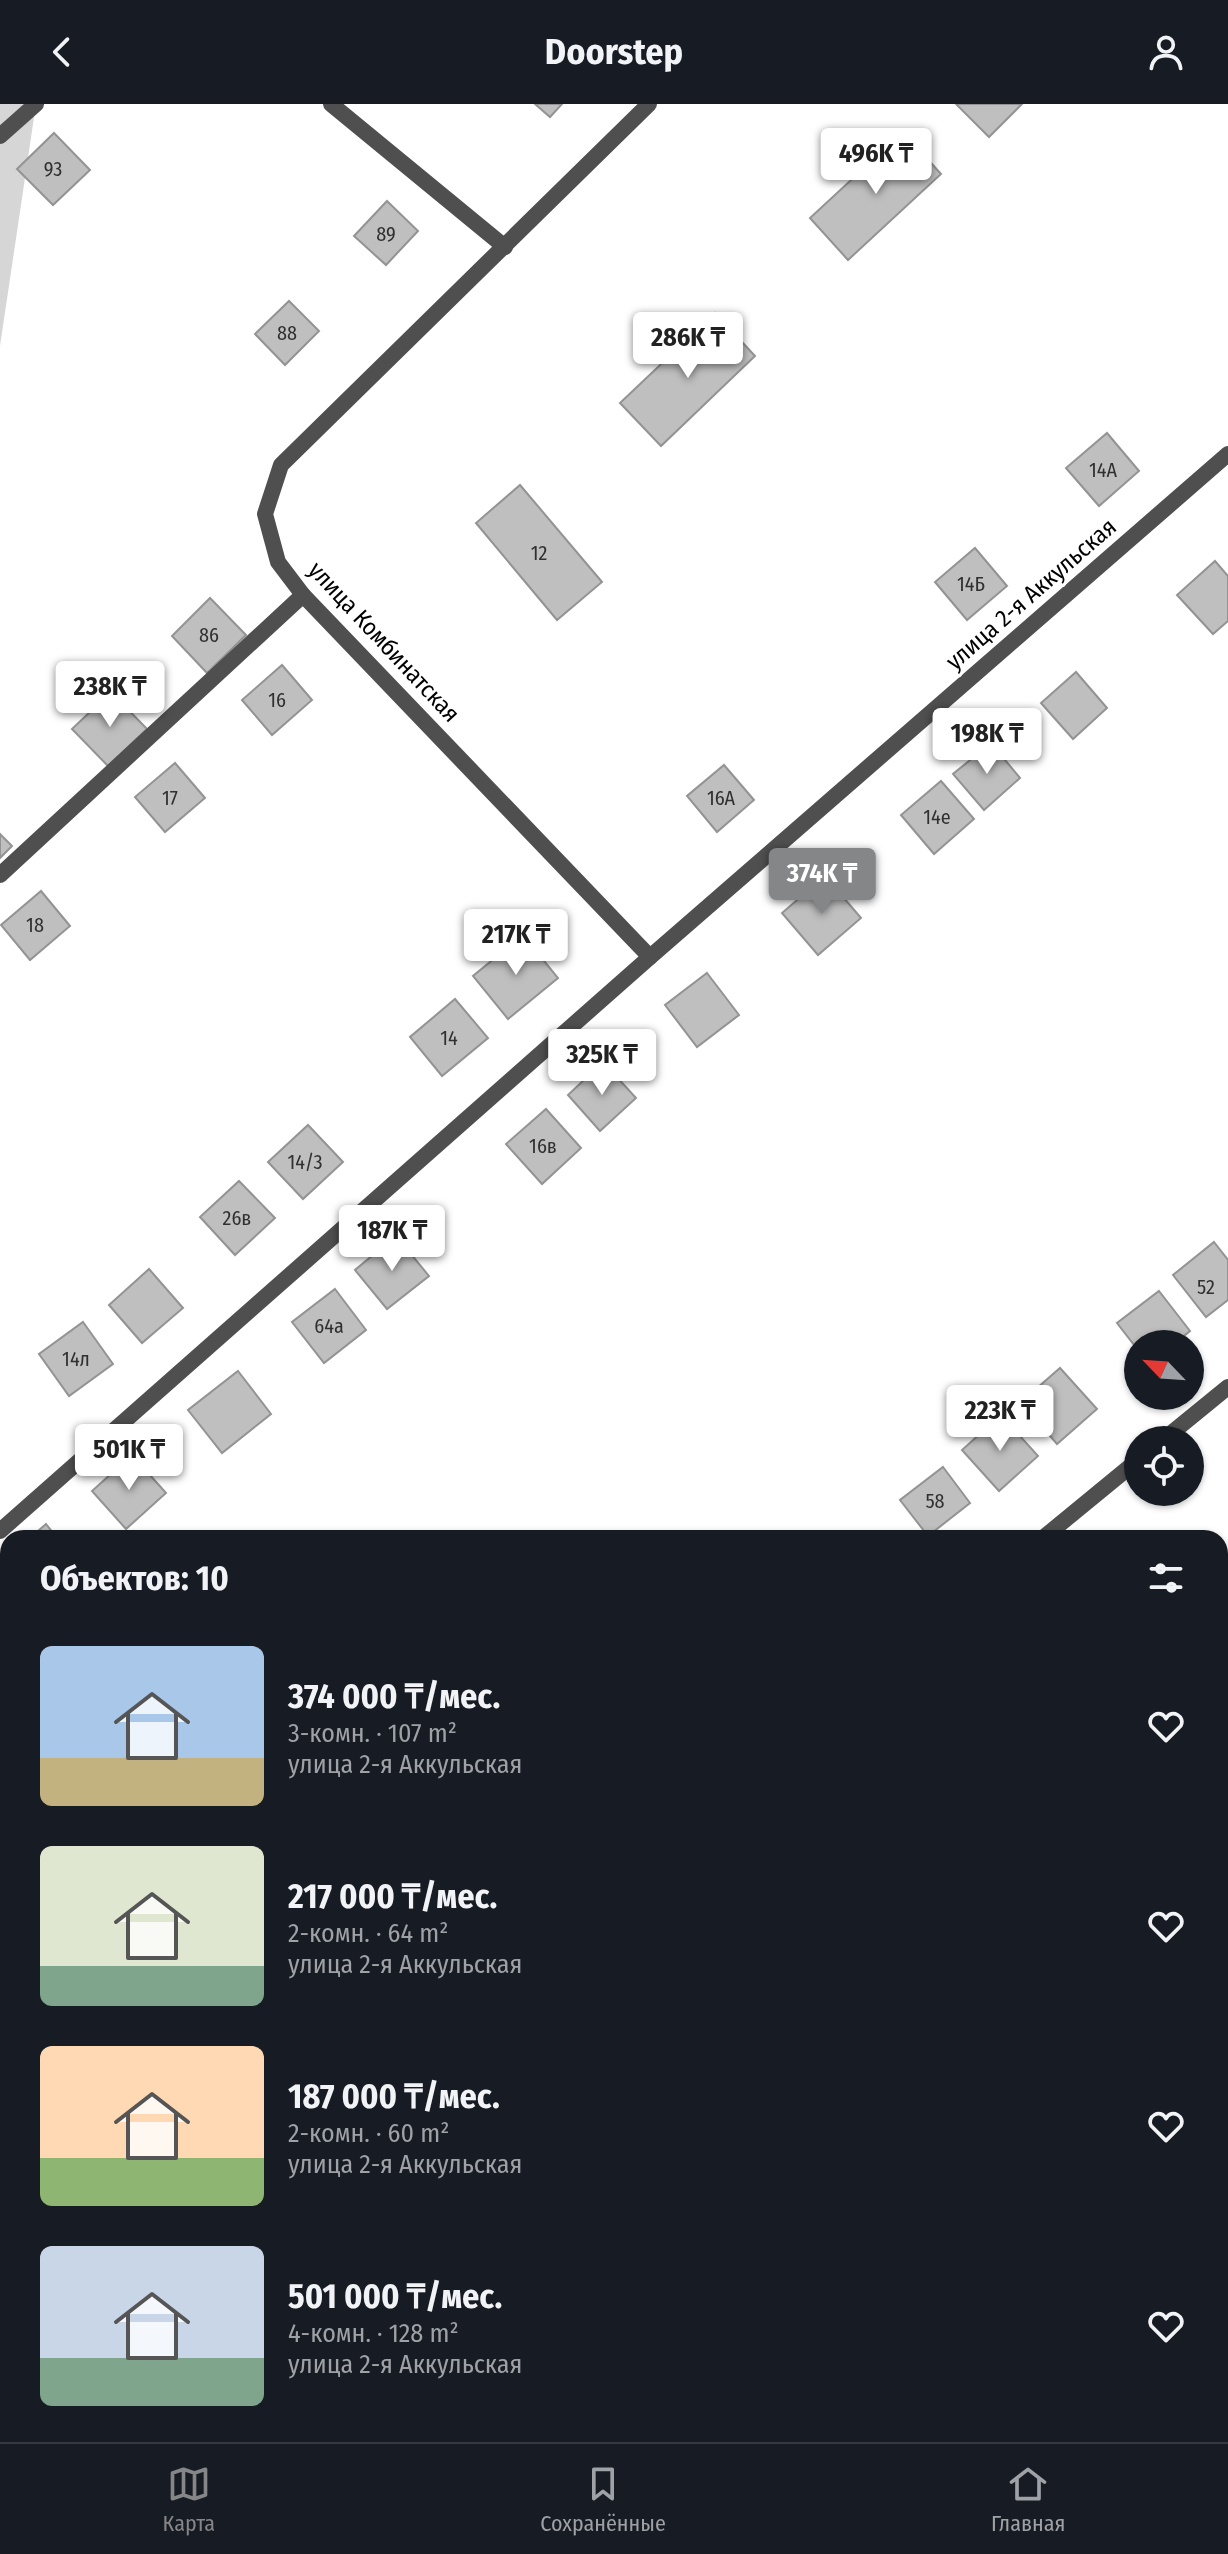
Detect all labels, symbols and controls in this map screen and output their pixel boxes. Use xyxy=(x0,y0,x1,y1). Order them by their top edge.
icon: back xyxy=(40,30,84,74)
text: Doorstep xyxy=(545,30,683,74)
icon: person xyxy=(1144,30,1188,74)
pin: 496K ₸ xyxy=(811,128,941,196)
text: 496K ₸ xyxy=(839,138,913,169)
house number: 93 xyxy=(44,157,62,181)
house number: 89 xyxy=(376,222,396,246)
pin: 286K ₸ xyxy=(623,312,753,380)
house number: 88 xyxy=(277,321,297,345)
text: 286K ₸ xyxy=(651,322,725,353)
house number: 14А xyxy=(1089,458,1117,482)
street label: улица 2-я Аккульская xyxy=(940,512,1122,676)
house number: 12 xyxy=(531,541,547,565)
street label: улица Комбинатская xyxy=(303,556,465,728)
house number: 14Б xyxy=(957,572,985,596)
house number: 86 xyxy=(199,623,219,647)
pin: 238K ₸ xyxy=(45,661,175,729)
text: 238K ₸ xyxy=(74,671,146,702)
house number: 16 xyxy=(268,688,286,712)
pin: 198K ₸ xyxy=(922,708,1052,776)
text: 198K ₸ xyxy=(951,718,1023,749)
house number: 17 xyxy=(162,786,178,810)
house number: 16А xyxy=(707,786,736,810)
house number: 14е xyxy=(923,805,951,829)
pin: 374K ₸ xyxy=(757,848,887,916)
text: 374K ₸ xyxy=(787,858,857,889)
pin: 217K ₸ xyxy=(451,909,581,977)
house number: 18 xyxy=(26,913,44,937)
text: 217K ₸ xyxy=(482,919,550,950)
house number: 14 xyxy=(440,1026,458,1050)
pin: 325K ₸ xyxy=(537,1029,667,1097)
text: 325K ₸ xyxy=(566,1039,638,1070)
house number: 16в xyxy=(529,1134,557,1158)
house number: 14/3 xyxy=(288,1150,322,1174)
pin: 187K ₸ xyxy=(327,1205,457,1273)
house number: 26в xyxy=(223,1206,251,1230)
text: 187K ₸ xyxy=(357,1215,427,1246)
house number: 52 xyxy=(1197,1275,1215,1299)
house number: 64а xyxy=(314,1314,344,1338)
north arrow xyxy=(1124,1330,1204,1410)
map controls xyxy=(1124,1330,1204,1506)
house number: 14л xyxy=(62,1347,90,1371)
pin: 223K ₸ xyxy=(935,1385,1065,1453)
text: 223K ₸ xyxy=(964,1395,1036,1426)
pin: 501K ₸ xyxy=(64,1424,194,1492)
button: locate xyxy=(1124,1426,1204,1506)
text: 501K ₸ xyxy=(93,1434,165,1465)
house number: 58 xyxy=(925,1489,945,1513)
icon: filters xyxy=(1144,1556,1188,1600)
text: Объектов: 10 xyxy=(40,1558,229,1599)
text: 374 000 ₸/мес. xyxy=(288,1676,500,1717)
icon: home xyxy=(104,1678,200,1774)
icon: heart xyxy=(1144,1704,1188,1748)
text: 3-комн. · 107 m² xyxy=(288,1718,457,1749)
text: улица 2-я Аккульская xyxy=(288,1749,522,1780)
text: 217 000 ₸/мес. xyxy=(288,1876,497,1917)
icon: home xyxy=(104,1878,200,1974)
icon: heart xyxy=(1144,1904,1188,1948)
text: 2-комн. · 64 m² xyxy=(288,1918,448,1949)
text: улица 2-я Аккульская xyxy=(288,1949,522,1980)
text: 187 000 ₸/мес. xyxy=(288,2076,500,2117)
icon: home xyxy=(104,2078,200,2174)
icon: heart xyxy=(1144,2104,1188,2148)
text: 2-комн. · 60 m² xyxy=(288,2118,449,2149)
text: улица 2-я Аккульская xyxy=(288,2149,522,2180)
text: 501 000 ₸/мес. xyxy=(288,2276,502,2317)
icon: home xyxy=(104,2278,200,2374)
icon: heart xyxy=(1144,2304,1188,2348)
text: 4-комн. · 128 m² xyxy=(288,2318,459,2349)
text: улица 2-я Аккульская xyxy=(288,2349,522,2380)
tab: Карта xyxy=(163,2462,215,2537)
tab: Сохранённые xyxy=(540,2462,666,2537)
tab: Главная xyxy=(991,2462,1065,2537)

